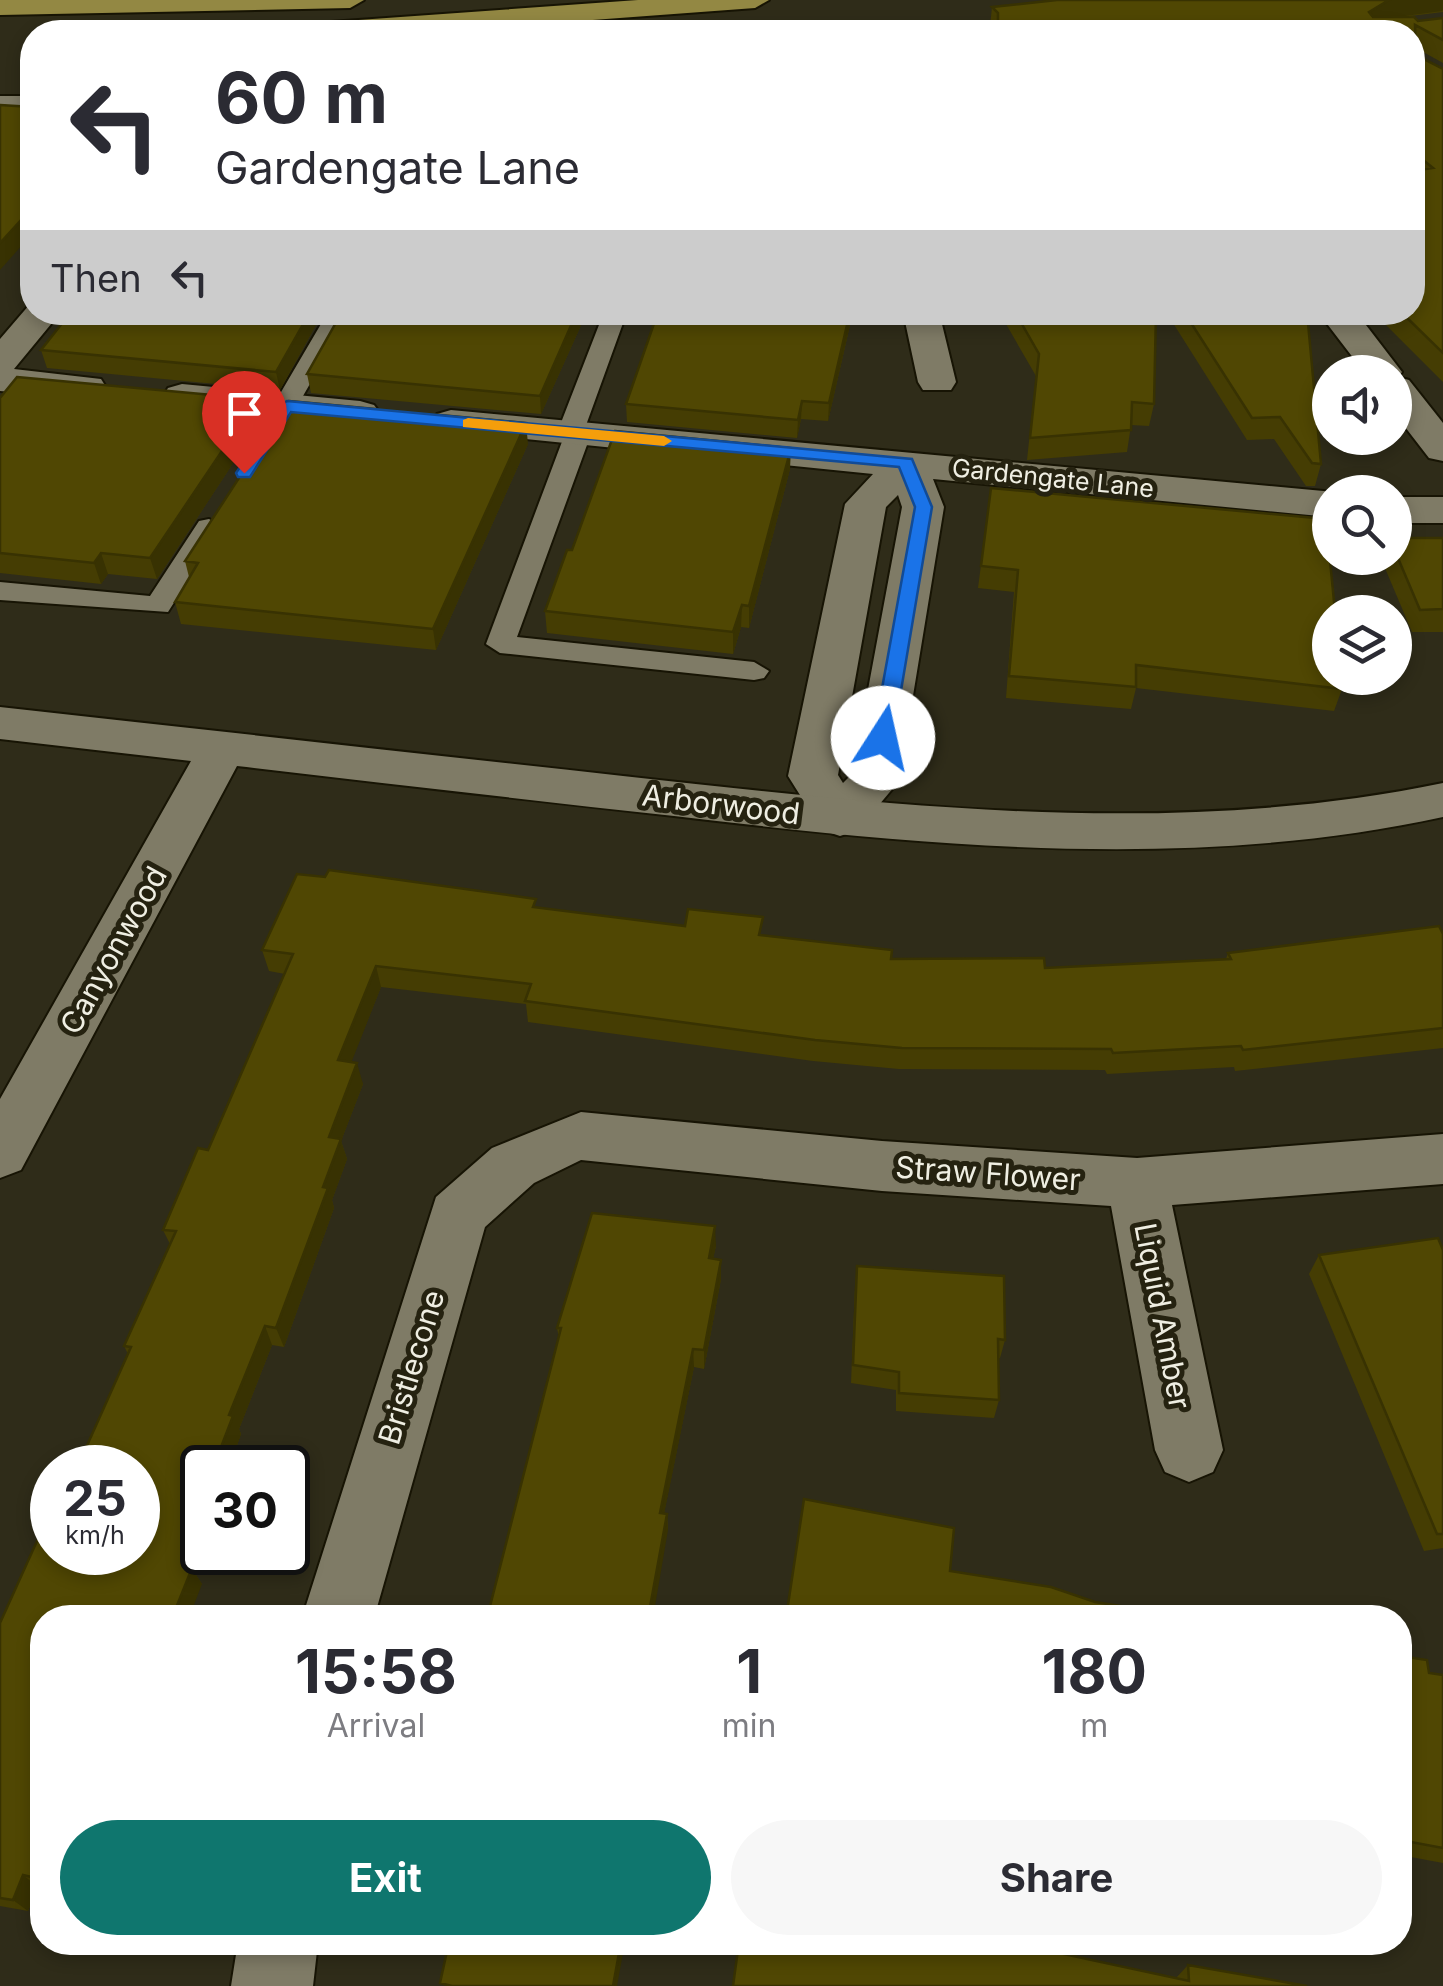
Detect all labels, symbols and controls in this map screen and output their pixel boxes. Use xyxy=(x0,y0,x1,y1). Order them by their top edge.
text: 60 m xyxy=(215,55,388,140)
icon: left xyxy=(50,60,180,190)
text: Gardengate Lane xyxy=(215,140,580,195)
icon: left xyxy=(162,250,217,305)
text: Then xyxy=(50,255,142,301)
map controls xyxy=(1312,355,1412,695)
button: sound xyxy=(1312,355,1412,455)
pin xyxy=(202,371,287,474)
icon: arrive xyxy=(217,386,272,441)
street label: Gardengate Lane xyxy=(951,452,1155,504)
button: search xyxy=(1312,475,1412,575)
button: layers xyxy=(1312,595,1412,695)
position arrow xyxy=(831,686,935,790)
street label: Arborwood xyxy=(640,776,802,832)
street label: Canyonwood xyxy=(52,860,174,1040)
street label: Straw Flower xyxy=(894,1149,1082,1197)
street label: Liquid Amber xyxy=(1127,1220,1199,1412)
street label: Bristlecone xyxy=(370,1286,452,1448)
speed limit sign: 30 xyxy=(180,1445,310,1575)
text: 25 xyxy=(63,1468,127,1528)
text: km/h xyxy=(65,1520,125,1550)
text: 15:58 xyxy=(295,1635,457,1707)
text: 1 xyxy=(736,1635,762,1707)
text: 180 xyxy=(1042,1635,1147,1707)
text: Arrival xyxy=(327,1706,425,1745)
text: min xyxy=(722,1706,776,1745)
text: m xyxy=(1080,1706,1108,1745)
button: Exit xyxy=(60,1820,711,1935)
button: Share xyxy=(731,1820,1382,1935)

